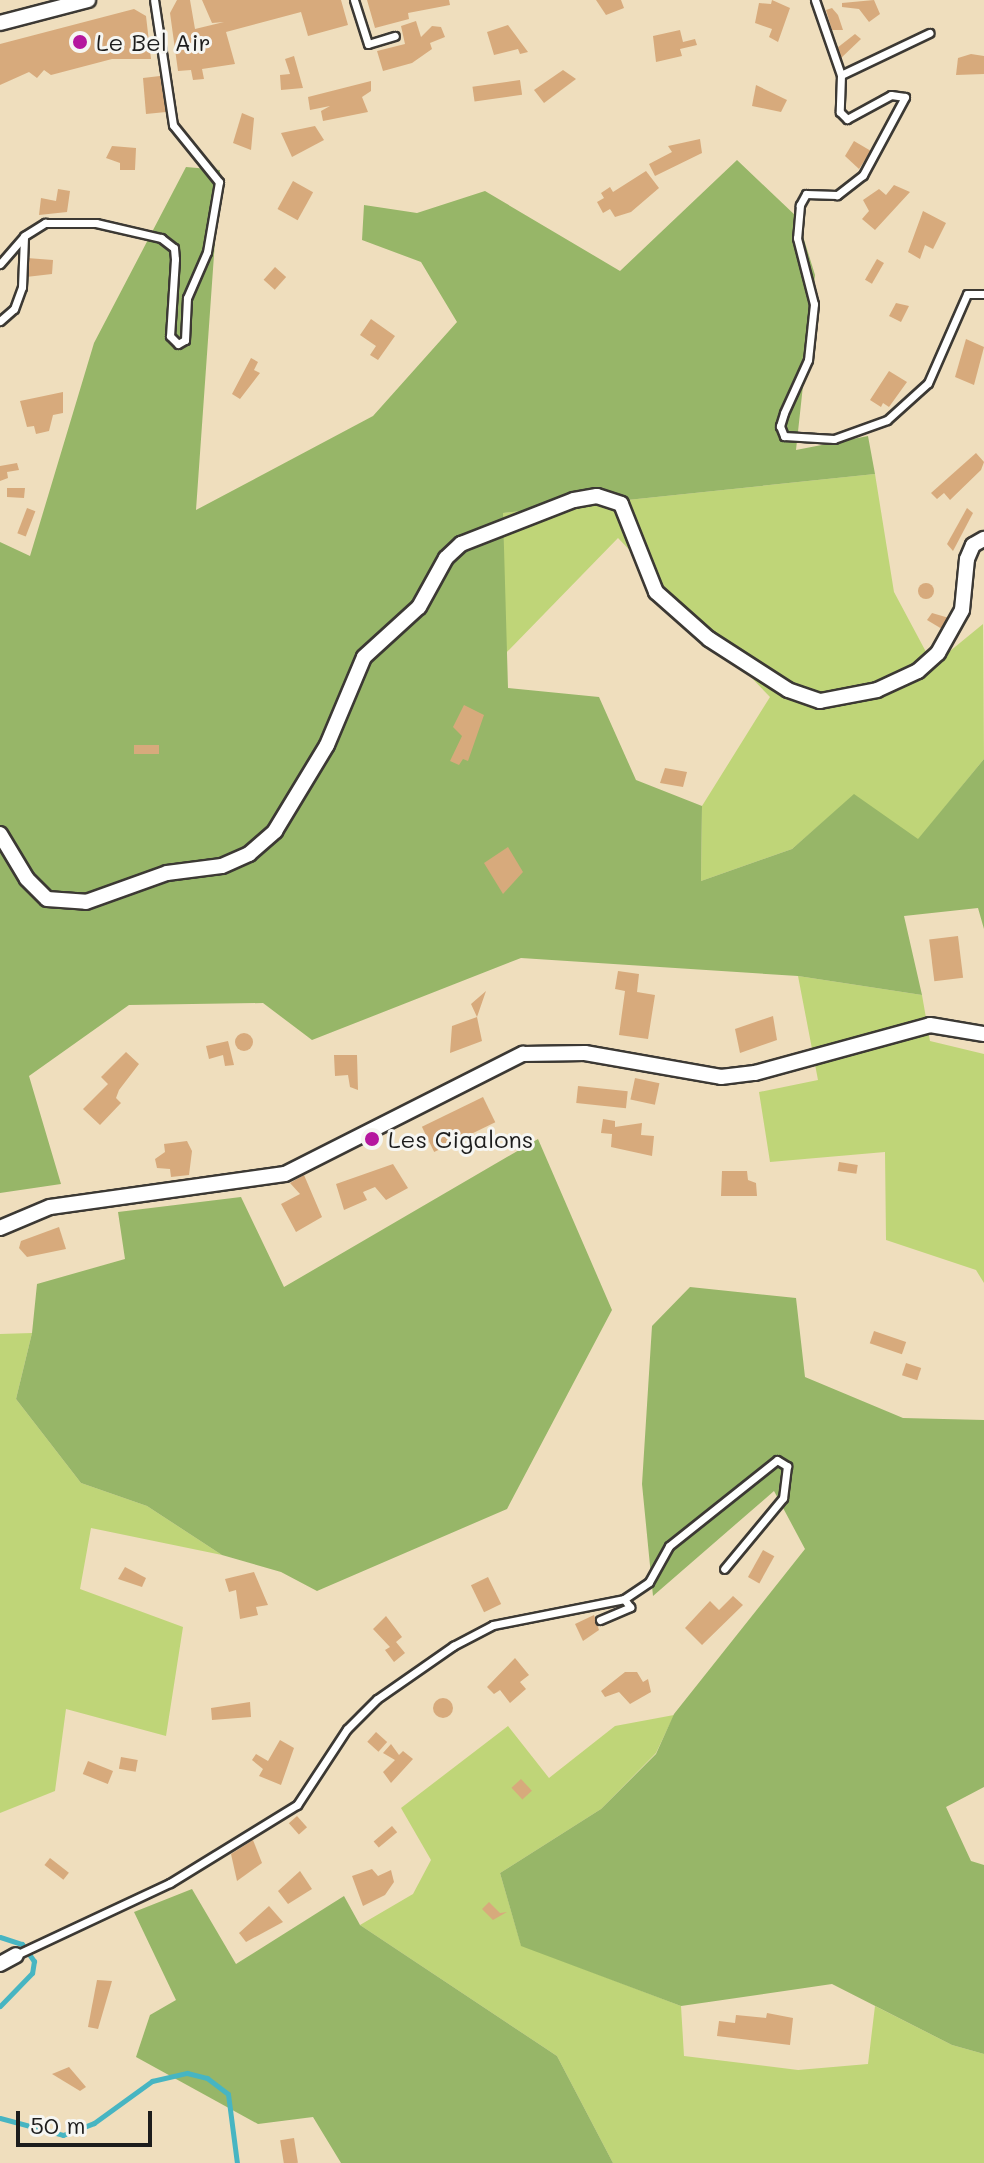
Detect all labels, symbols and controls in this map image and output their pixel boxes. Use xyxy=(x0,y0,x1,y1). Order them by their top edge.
place label: Le Bel Air xyxy=(96,28,211,56)
marker: Le Bel Air xyxy=(71,33,89,51)
place label: Les Cigalons xyxy=(388,1125,533,1153)
marker: Les Cigalons xyxy=(363,1130,381,1148)
scale bar xyxy=(20,2095,156,2145)
text: 50 m xyxy=(30,2109,86,2140)

